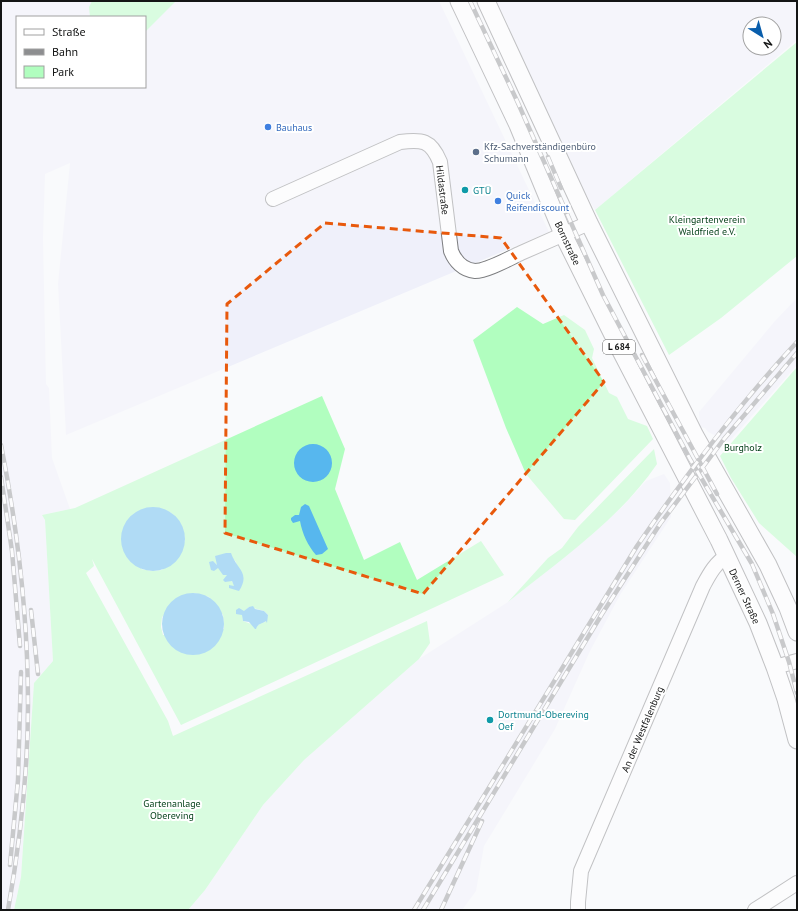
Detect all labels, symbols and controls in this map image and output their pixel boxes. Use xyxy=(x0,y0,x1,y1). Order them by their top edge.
legend xyxy=(16,16,146,88)
north arrow xyxy=(742,16,782,56)
text: Straße xyxy=(52,24,86,39)
text: N xyxy=(761,36,775,52)
text: Bahn xyxy=(52,44,78,59)
text: Park xyxy=(52,64,74,79)
place label: Bauhaus xyxy=(276,121,312,134)
marker: Bauhaus xyxy=(263,122,273,132)
place label: Kfz-Sachverständigenbüro Schumann xyxy=(484,140,596,165)
marker: Kfz-Sachverständigenbüro Schumann xyxy=(471,147,481,157)
street label: Hildastraße xyxy=(433,165,452,215)
place label: GTÜ xyxy=(473,184,491,197)
marker: GTÜ xyxy=(460,185,470,195)
place label: Quick Reifendiscount xyxy=(506,189,570,214)
marker: Quick Reifendiscount xyxy=(493,196,503,206)
park label: Kleingartenverein Waldfried e.V. xyxy=(669,213,745,238)
street label: Bornstraße xyxy=(552,219,583,267)
road number: L 684 xyxy=(603,340,635,354)
park label: Burgholz xyxy=(724,441,762,454)
street label: Derner Straße xyxy=(726,566,763,626)
street label: An der Westfalenburg xyxy=(618,684,666,774)
place label: Dortmund-Obereving Oef xyxy=(498,708,589,733)
marker: Dortmund-Obereving Oef xyxy=(485,715,495,725)
park label: Gartenanlage Obereving xyxy=(143,797,201,822)

